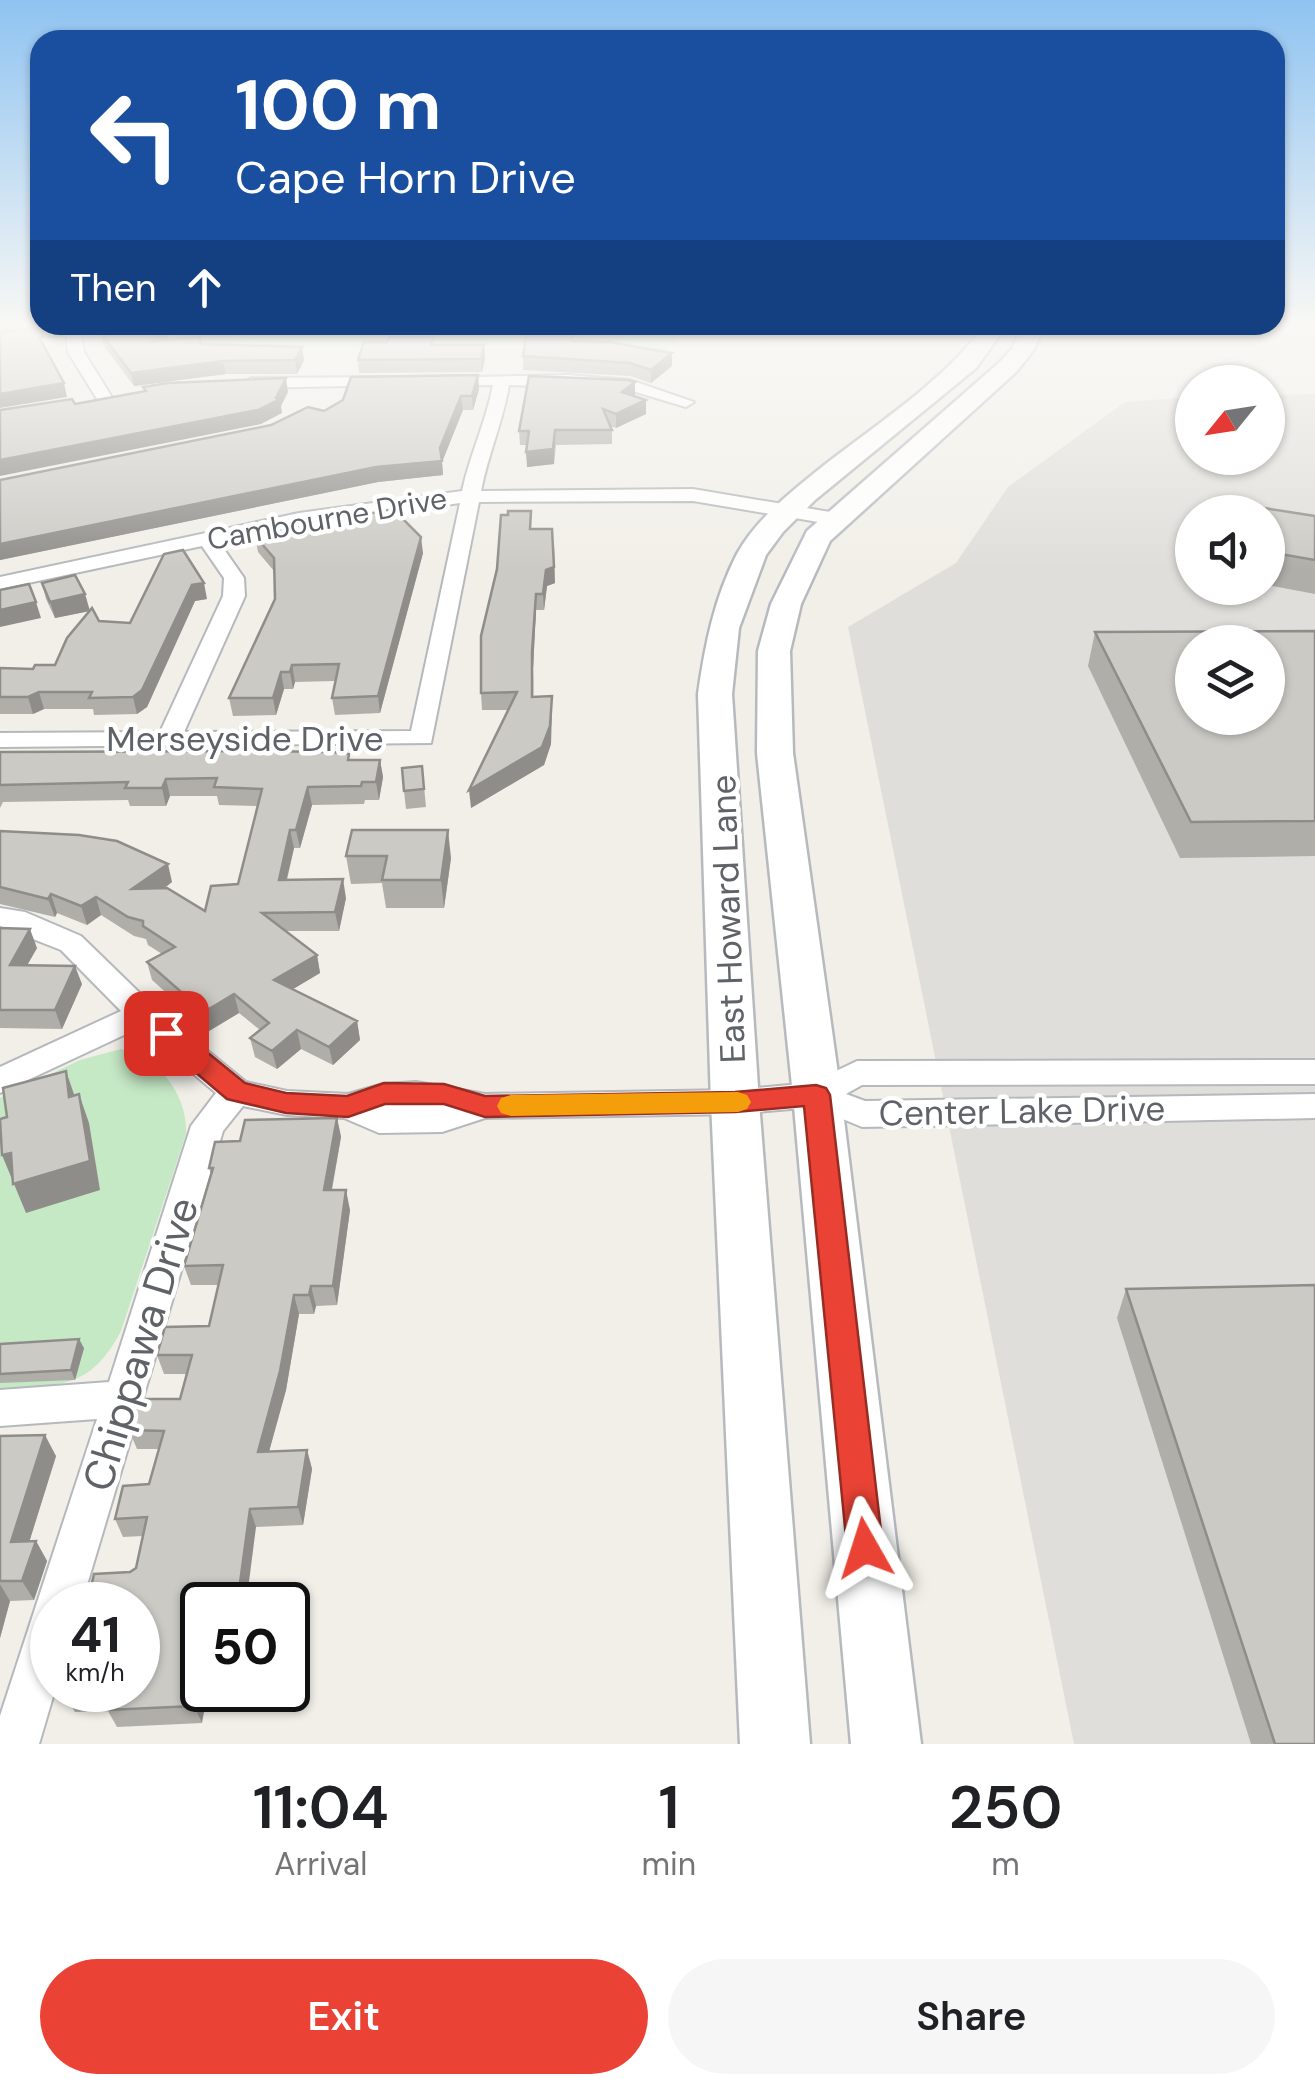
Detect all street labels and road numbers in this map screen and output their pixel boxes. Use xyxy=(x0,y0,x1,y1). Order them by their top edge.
street label: Cambourne Drive xyxy=(204,478,450,559)
street label: Merseyside Drive xyxy=(106,716,384,762)
street label: East Howard Lane xyxy=(700,774,756,1064)
street label: Center Lake Drive xyxy=(878,1086,1166,1136)
street label: Chippawa Drive xyxy=(70,1191,211,1498)

